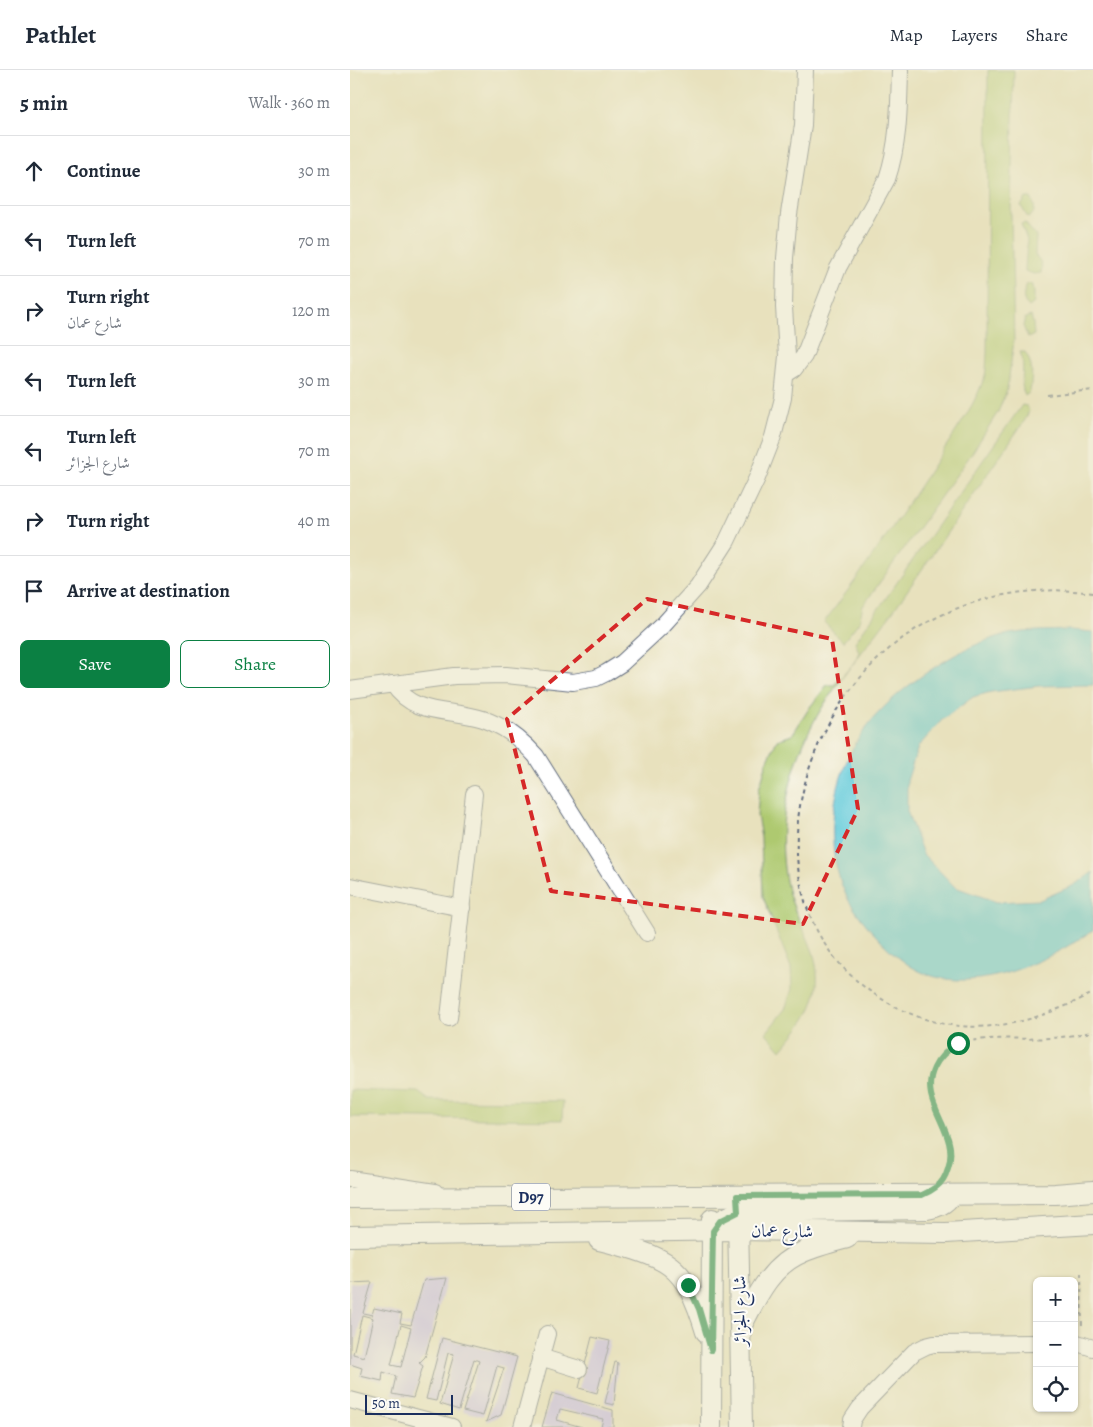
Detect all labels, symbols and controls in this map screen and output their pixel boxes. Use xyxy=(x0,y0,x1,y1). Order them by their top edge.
text: Pathlet xyxy=(25,19,96,51)
text: Map xyxy=(890,23,923,47)
text: Layers xyxy=(951,23,998,47)
text: Share xyxy=(1026,23,1068,47)
text: 5 min xyxy=(20,89,68,117)
text: Walk · 360 m xyxy=(248,92,330,114)
icon: ahead xyxy=(20,157,48,185)
text: Continue xyxy=(67,158,141,184)
text: 30 m xyxy=(298,160,330,182)
icon: left xyxy=(20,227,48,255)
text: Turn left xyxy=(67,228,136,254)
text: 70 m xyxy=(298,230,330,252)
text: Turn right xyxy=(67,284,149,310)
icon: right xyxy=(20,297,48,325)
text: 120 m xyxy=(292,300,330,322)
text: شارع عمان xyxy=(67,312,122,334)
icon: left xyxy=(20,367,48,395)
text: Turn left xyxy=(67,368,136,394)
text: 30 m xyxy=(298,370,330,392)
text: Turn left xyxy=(67,424,136,450)
icon: left xyxy=(20,437,48,465)
text: 70 m xyxy=(298,440,330,462)
text: شارع الجزائر xyxy=(67,452,130,474)
icon: right xyxy=(20,507,48,535)
text: Turn right xyxy=(67,508,149,534)
text: 40 m xyxy=(298,510,330,532)
icon: arrive xyxy=(20,577,48,605)
text: Arrive at destination xyxy=(67,578,230,604)
button: Save xyxy=(20,640,170,688)
button: Share xyxy=(180,640,330,688)
route start xyxy=(947,1032,970,1055)
road number: D97 xyxy=(512,1184,550,1210)
street label: شارع عمان xyxy=(751,1218,813,1247)
route end xyxy=(677,1274,700,1297)
street label: شارع الجزائر xyxy=(727,1275,756,1349)
map controls xyxy=(1033,1277,1078,1412)
button: + xyxy=(1033,1277,1078,1322)
button: − xyxy=(1033,1322,1078,1367)
button: locate xyxy=(1033,1367,1078,1412)
scale bar xyxy=(365,1392,452,1415)
text: 50 m xyxy=(372,1394,400,1413)

